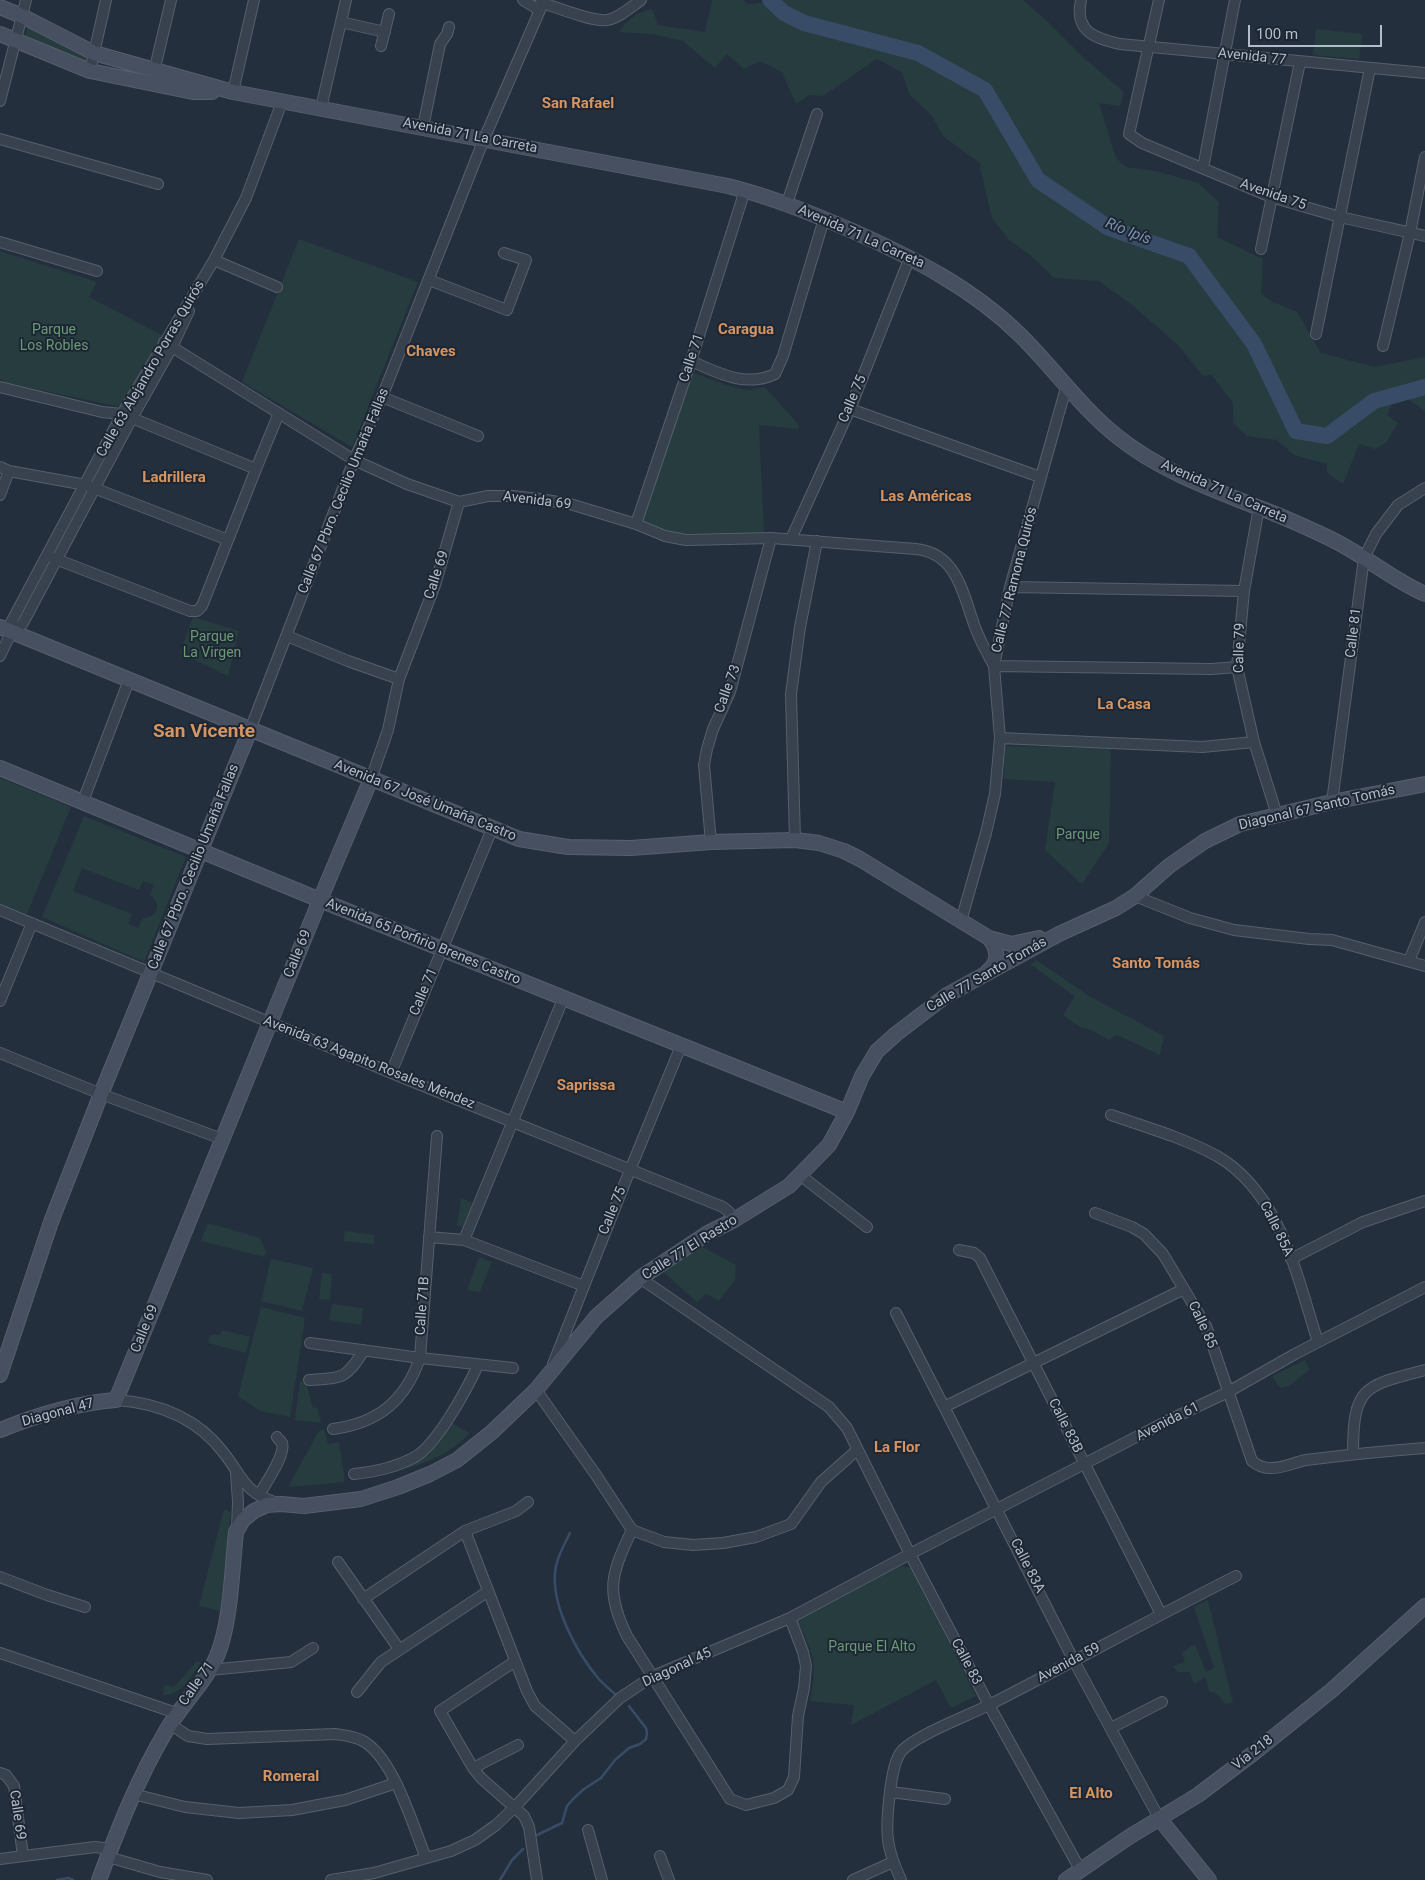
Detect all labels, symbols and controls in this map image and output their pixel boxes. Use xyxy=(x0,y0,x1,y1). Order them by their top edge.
scale bar xyxy=(1250,15,1384,47)
text: 100 m xyxy=(1256,25,1298,43)
street label: Avenida 77 xyxy=(1217,45,1287,69)
district label: San Rafael xyxy=(542,95,614,113)
street label: Avenida 71 La Carreta xyxy=(401,115,539,157)
street label: Avenida 75 xyxy=(1238,176,1308,214)
street label: Avenida 71 La Carreta xyxy=(795,202,927,272)
water label: Río Ipís xyxy=(1102,215,1154,249)
street label: Calle 63 Alejandro Porras Quirós xyxy=(93,278,209,460)
district label: Caragua xyxy=(718,321,774,339)
park label: Parque Los Robles xyxy=(20,322,88,354)
street label: Calle 71 xyxy=(676,332,708,384)
district label: Chaves xyxy=(406,343,456,361)
street label: Calle 75 xyxy=(835,373,871,425)
street label: Calle 67 Pbro. Cecilio Umaña Fallas xyxy=(295,386,393,596)
street label: Avenida 71 La Carreta xyxy=(1158,457,1290,527)
district label: Ladrillera xyxy=(142,469,206,487)
street label: Avenida 69 xyxy=(502,488,572,514)
district label: Las Américas xyxy=(880,488,972,506)
street label: Calle 77 Ramona Quirós xyxy=(989,505,1041,655)
street label: Calle 69 xyxy=(421,549,453,601)
street label: Calle 81 xyxy=(1343,607,1365,659)
street label: Calle 79 xyxy=(1231,623,1249,673)
park label: Parque La Virgen xyxy=(183,629,241,662)
street label: Calle 73 xyxy=(712,663,744,715)
district label: La Casa xyxy=(1097,696,1151,714)
district label: San Vicente xyxy=(153,721,255,743)
street label: Avenida 67 José Umaña Castro xyxy=(331,757,519,845)
street label: Calle 67 Pbro. Cecilio Umaña Fallas xyxy=(145,762,243,972)
street label: Diagonal 67 Santo Tomás xyxy=(1237,782,1397,834)
park label: Parque xyxy=(1056,827,1100,843)
street label: Avenida 65 Porfirio Brenes Castro xyxy=(323,895,523,989)
street label: Calle 69 xyxy=(281,928,315,980)
street label: Calle 77 Santo Tomás xyxy=(924,934,1050,1016)
district label: Santo Tomás xyxy=(1112,955,1200,973)
street label: Calle 71 xyxy=(406,966,442,1018)
street label: Avenida 63 Agapito Rosales Méndez xyxy=(261,1013,477,1113)
district label: Saprissa xyxy=(557,1077,615,1095)
street label: Calle 75 xyxy=(596,1185,630,1237)
street label: Calle 85A xyxy=(1255,1199,1297,1259)
street label: Calle 77 El Rastro xyxy=(639,1212,741,1284)
street label: Calle 71B xyxy=(413,1276,433,1336)
street label: Calle 85 xyxy=(1184,1299,1220,1351)
street label: Calle 69 xyxy=(128,1303,162,1355)
street label: Diagonal 47 xyxy=(20,1395,96,1431)
street label: Calle 83B xyxy=(1044,1396,1086,1456)
street label: Avenida 61 xyxy=(1134,1399,1202,1445)
district label: La Flor xyxy=(874,1439,920,1457)
street label: Calle 83A xyxy=(1006,1536,1048,1596)
street label: Calle 83 xyxy=(947,1636,985,1688)
park label: Parque El Alto xyxy=(828,1639,916,1655)
street label: Avenida 59 xyxy=(1035,1639,1103,1687)
street label: Diagonal 45 xyxy=(640,1645,714,1691)
street label: Calle 71 xyxy=(176,1659,218,1709)
street label: Vía 218 xyxy=(1229,1732,1277,1774)
district label: Romeral xyxy=(263,1768,319,1786)
district label: El Alto xyxy=(1069,1785,1113,1803)
street label: Calle 69 xyxy=(5,1789,29,1841)

